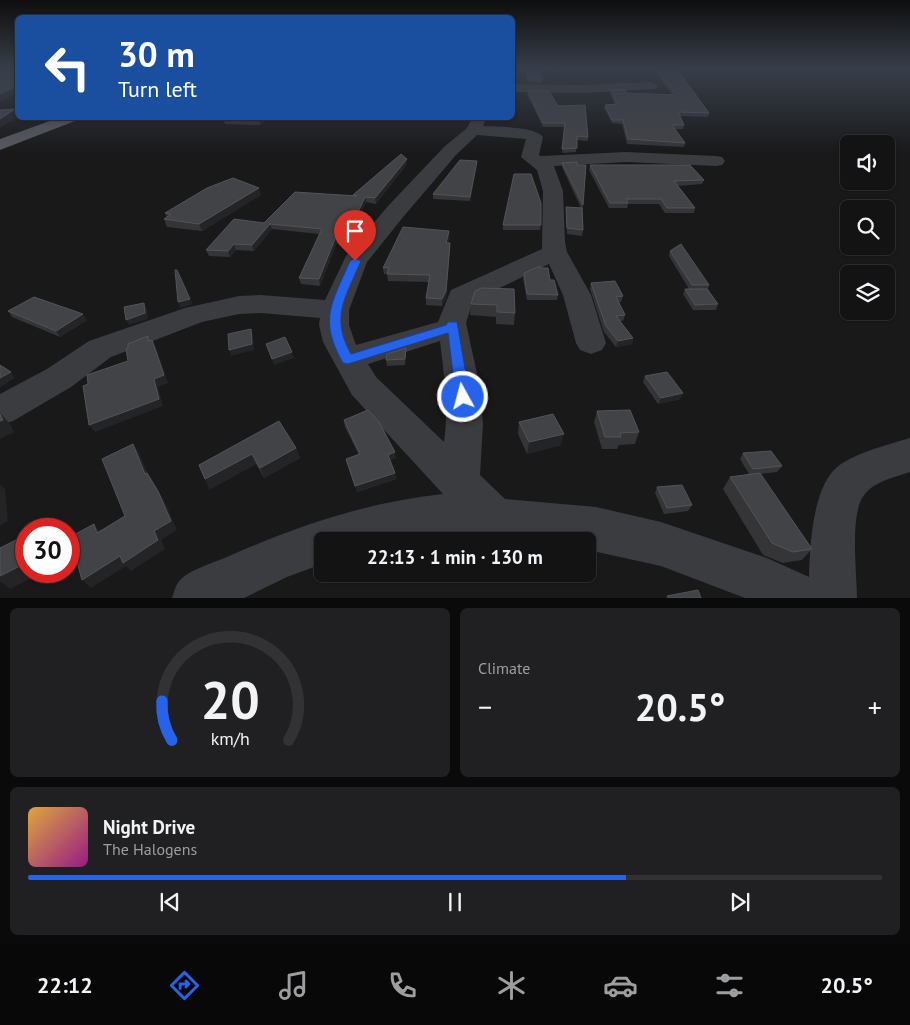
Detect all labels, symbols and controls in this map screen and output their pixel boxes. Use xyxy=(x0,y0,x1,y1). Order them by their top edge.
text: 30 m xyxy=(118,31,195,77)
icon: left xyxy=(35,35,100,100)
text: Turn left xyxy=(118,75,197,103)
map controls xyxy=(840,135,895,320)
button: sound xyxy=(840,135,895,190)
button: search xyxy=(840,200,895,255)
pin xyxy=(334,210,376,261)
icon: arrive xyxy=(341,217,369,245)
button: layers xyxy=(840,265,895,320)
position arrow xyxy=(436,370,488,422)
speed limit sign: 30 xyxy=(15,518,80,583)
text: 22:13 · 1 min · 130 m xyxy=(367,545,543,569)
text: Climate xyxy=(478,658,530,678)
text: 20 xyxy=(201,666,259,733)
text: 20.5° xyxy=(635,682,725,731)
text: − xyxy=(478,688,492,725)
text: + xyxy=(868,688,882,725)
text: km/h xyxy=(210,727,250,750)
text: Night Drive xyxy=(103,815,195,839)
text: The Halogens xyxy=(103,839,197,859)
icon: previous xyxy=(156,888,184,916)
icon: pause xyxy=(441,888,469,916)
icon: next xyxy=(726,888,754,916)
icon: directions xyxy=(167,968,202,1003)
icon: music xyxy=(276,968,311,1003)
icon: phone xyxy=(385,968,420,1003)
icon: climate xyxy=(494,968,529,1003)
icon: car xyxy=(603,968,638,1003)
icon: filters xyxy=(712,968,747,1003)
text: 22:12 xyxy=(37,971,93,999)
text: 20.5° xyxy=(820,971,873,999)

